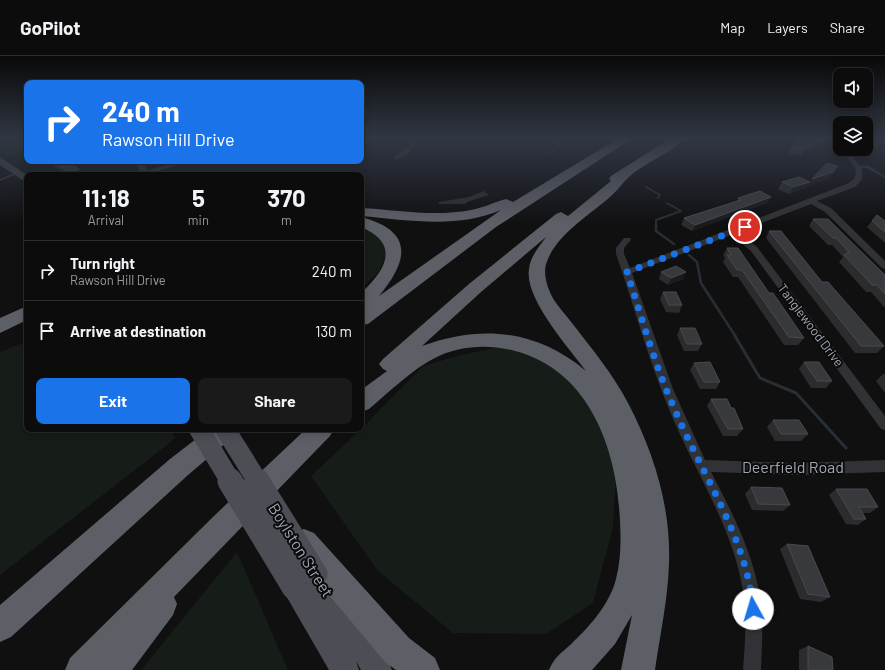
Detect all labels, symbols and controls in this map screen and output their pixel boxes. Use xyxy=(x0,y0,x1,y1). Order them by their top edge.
text: GoPilot xyxy=(20,16,81,39)
text: Map xyxy=(720,19,745,36)
text: Layers xyxy=(767,19,808,36)
text: Share xyxy=(830,19,865,36)
map controls xyxy=(833,68,873,156)
button: sound xyxy=(833,68,873,108)
text: 240 m xyxy=(102,94,180,128)
icon: right xyxy=(36,96,88,148)
button: layers xyxy=(833,116,873,156)
text: Rawson Hill Drive xyxy=(102,128,235,150)
text: 11:18 xyxy=(82,183,130,212)
text: 5 xyxy=(192,183,205,212)
text: 370 xyxy=(267,183,306,212)
pin xyxy=(728,210,762,244)
text: Arrival xyxy=(88,212,124,228)
text: min xyxy=(188,212,209,228)
text: m xyxy=(281,212,292,228)
icon: arrive xyxy=(734,216,756,238)
text: Turn right xyxy=(70,254,135,272)
icon: right xyxy=(36,260,58,282)
text: 240 m xyxy=(312,262,352,280)
text: Rawson Hill Drive xyxy=(70,272,166,288)
street label: Tanglewood Drive xyxy=(775,280,847,370)
icon: arrive xyxy=(36,320,58,342)
text: Arrive at destination xyxy=(70,322,206,340)
text: 130 m xyxy=(315,322,352,340)
button: Exit xyxy=(36,378,190,424)
button: Share xyxy=(198,378,352,424)
street label: Deerfield Road xyxy=(742,457,844,476)
street label: Boylston Street xyxy=(265,499,338,600)
position arrow xyxy=(732,588,774,630)

